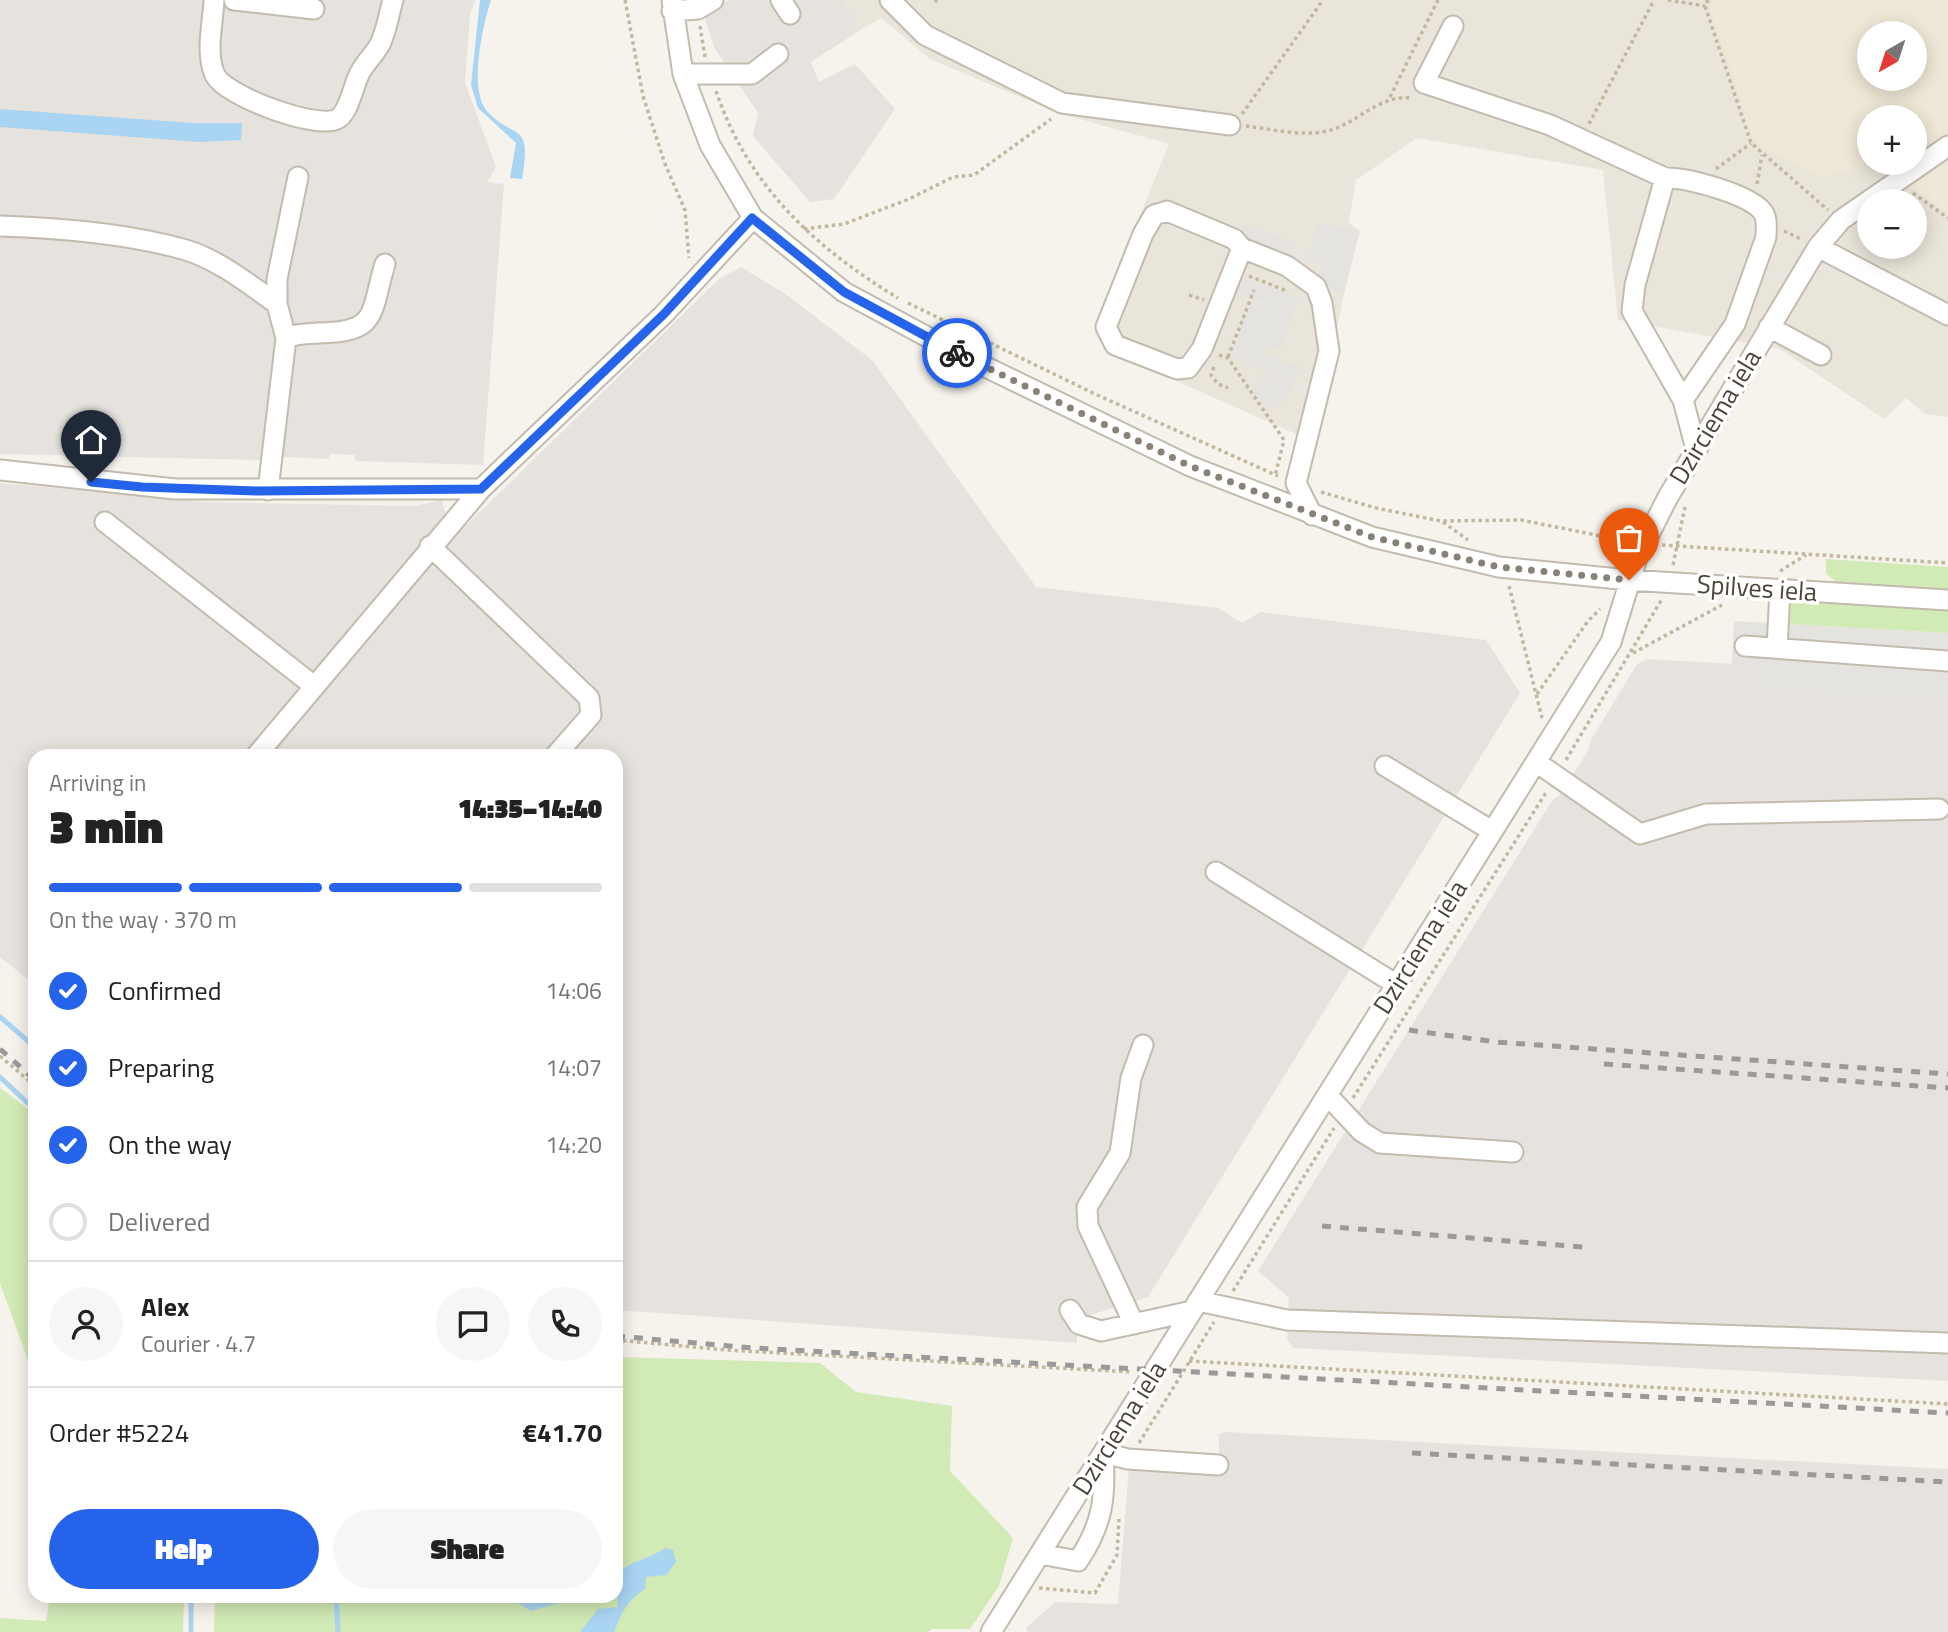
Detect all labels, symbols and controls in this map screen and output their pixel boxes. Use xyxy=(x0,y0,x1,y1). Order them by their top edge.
north arrow xyxy=(1857,21,1927,91)
map controls xyxy=(1857,21,1927,259)
button: + xyxy=(1857,105,1927,175)
button: − xyxy=(1857,189,1927,259)
courier xyxy=(922,318,992,388)
icon: bike xyxy=(938,334,976,372)
street label: Dzirciema iela xyxy=(1659,342,1770,492)
pin xyxy=(61,410,121,482)
icon: home xyxy=(72,421,110,459)
pin xyxy=(1599,508,1659,580)
icon: bag xyxy=(1610,519,1648,557)
street label: Spilves iela xyxy=(1696,564,1819,611)
text: Arriving in xyxy=(49,765,146,800)
text: 14:35–14:40 xyxy=(458,789,602,828)
text: 3 min xyxy=(49,791,163,861)
street label: Dzirciema iela xyxy=(1363,872,1476,1021)
text: On the way · 370 m xyxy=(49,902,237,937)
text: Confirmed xyxy=(108,971,222,1010)
icon: check xyxy=(49,972,87,1010)
text: 14:06 xyxy=(545,973,602,1008)
text: Preparing xyxy=(108,1048,214,1087)
icon: check xyxy=(49,1049,87,1087)
text: 14:07 xyxy=(545,1050,602,1085)
text: On the way xyxy=(108,1125,232,1164)
icon: check xyxy=(49,1126,87,1164)
text: 14:20 xyxy=(545,1127,602,1162)
text: Delivered xyxy=(108,1202,211,1241)
button: person xyxy=(49,1287,123,1361)
text: Alex xyxy=(141,1287,189,1326)
button: chat xyxy=(436,1287,510,1361)
button: phone xyxy=(528,1287,602,1361)
text: Courier · 4.7 xyxy=(141,1326,256,1361)
street label: Dzirciema iela xyxy=(1062,1353,1175,1502)
text: Order #5224 xyxy=(49,1413,189,1452)
text: €41.70 xyxy=(523,1413,602,1452)
button: Help xyxy=(49,1509,319,1589)
button: Share xyxy=(333,1509,602,1589)

